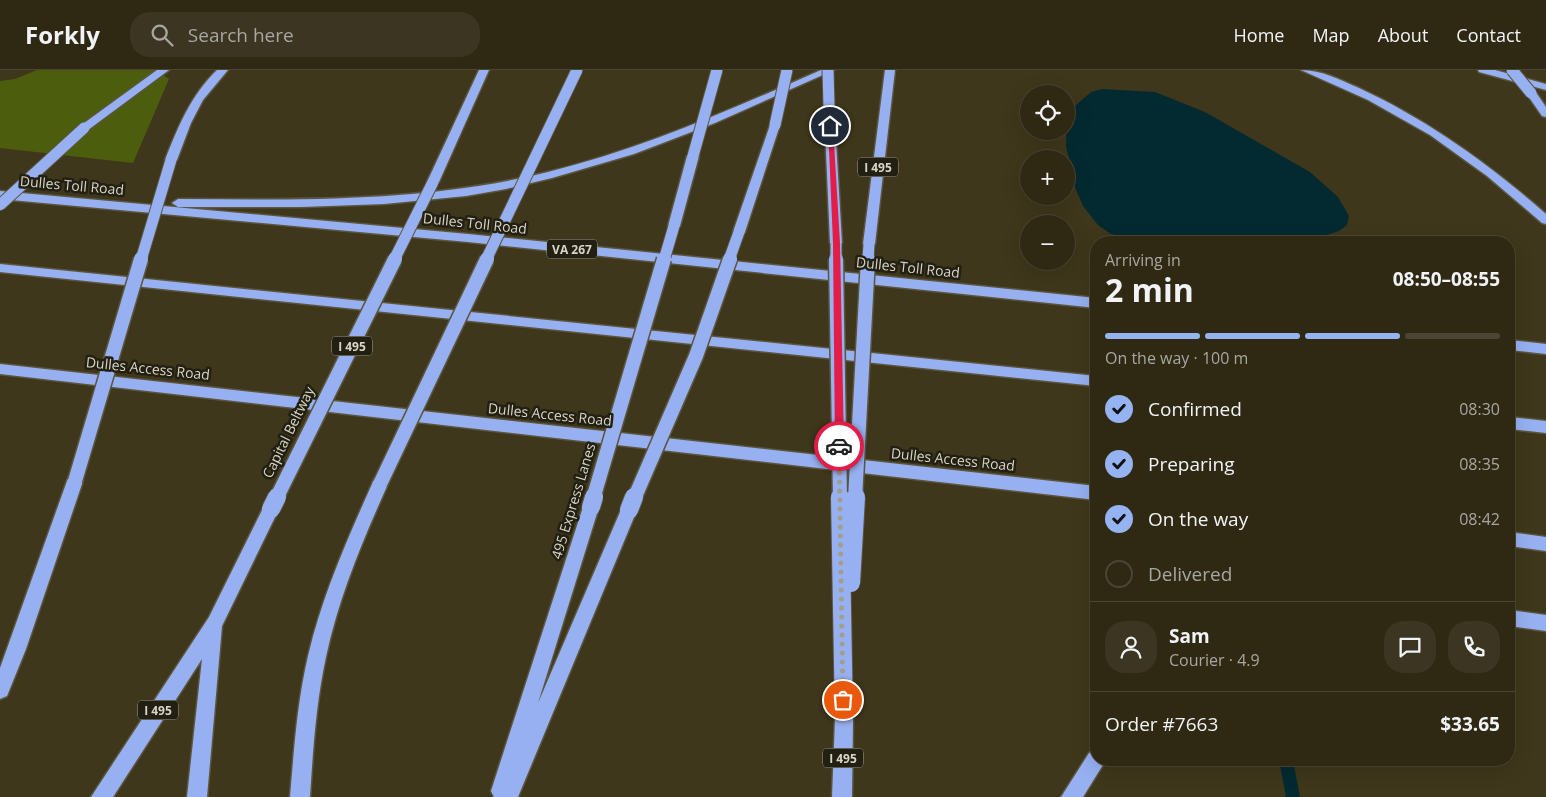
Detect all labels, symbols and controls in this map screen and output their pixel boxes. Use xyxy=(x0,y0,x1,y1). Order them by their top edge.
search box xyxy=(130,12,480,57)
text: Forkly xyxy=(25,18,100,51)
icon: search xyxy=(148,21,176,49)
text: Search here xyxy=(188,22,294,48)
text: Home xyxy=(1234,23,1284,47)
text: Map xyxy=(1312,23,1350,47)
text: About xyxy=(1378,23,1428,47)
text: Contact xyxy=(1456,23,1521,47)
map controls xyxy=(1020,85,1075,270)
button: locate xyxy=(1020,85,1075,140)
pin xyxy=(809,105,851,147)
icon: home xyxy=(816,112,844,140)
button: + xyxy=(1020,150,1075,205)
road number: I 495 xyxy=(858,158,898,176)
street label: Dulles Toll Road xyxy=(19,171,125,199)
street label: Dulles Toll Road xyxy=(422,208,528,238)
button: − xyxy=(1020,215,1075,270)
road number: VA 267 xyxy=(547,240,597,258)
text: Arriving in xyxy=(1105,249,1181,271)
street label: Dulles Toll Road xyxy=(855,252,961,282)
text: 08:50–08:55 xyxy=(1393,266,1500,292)
text: 2 min xyxy=(1105,268,1194,311)
road number: I 495 xyxy=(332,336,372,356)
text: On the way · 100 m xyxy=(1105,347,1248,369)
street label: Dulles Access Road xyxy=(85,352,211,384)
street label: Capital Beltway xyxy=(258,382,319,481)
icon: check xyxy=(1105,395,1133,423)
text: Confirmed xyxy=(1148,396,1242,422)
street label: Dulles Access Road xyxy=(487,398,613,430)
text: 08:30 xyxy=(1459,398,1500,420)
courier xyxy=(814,421,864,471)
icon: car xyxy=(825,432,853,460)
street label: 495 Express Lanes xyxy=(546,440,600,561)
street label: Dulles Access Road xyxy=(890,443,1016,475)
icon: check xyxy=(1105,450,1133,478)
text: Preparing xyxy=(1148,451,1235,477)
text: 08:35 xyxy=(1459,453,1500,475)
icon: check xyxy=(1105,505,1133,533)
text: On the way xyxy=(1148,506,1248,532)
text: 08:42 xyxy=(1459,508,1500,530)
text: Delivered xyxy=(1148,561,1232,587)
button: person xyxy=(1105,621,1157,673)
button: chat xyxy=(1384,621,1436,673)
button: phone xyxy=(1448,621,1500,673)
text: Sam xyxy=(1169,623,1210,649)
text: Courier · 4.9 xyxy=(1169,649,1260,671)
pin xyxy=(822,679,864,721)
icon: bag xyxy=(829,686,857,714)
road number: I 495 xyxy=(138,700,178,720)
text: Order #7663 xyxy=(1105,711,1218,737)
text: $33.65 xyxy=(1440,711,1500,737)
road number: I 495 xyxy=(823,748,863,768)

